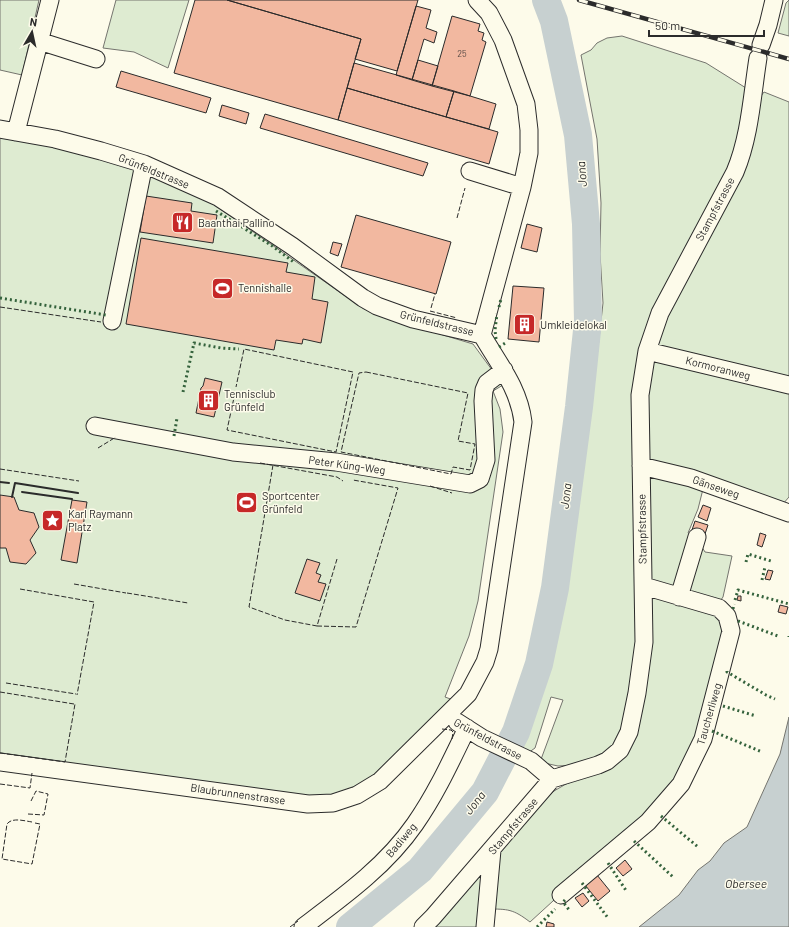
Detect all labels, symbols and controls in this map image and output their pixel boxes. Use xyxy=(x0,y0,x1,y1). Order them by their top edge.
north arrow xyxy=(12,12,52,52)
scale bar xyxy=(649,12,764,38)
text: N xyxy=(29,15,38,29)
text: 50 m xyxy=(655,18,680,32)
house number: 25 xyxy=(457,48,467,59)
street label: Grünfeldstrasse xyxy=(117,150,192,191)
water label: Jona xyxy=(573,161,589,187)
street label: Stampfstrasse xyxy=(692,175,737,243)
restaurant icon: Baanthai Pallino xyxy=(170,210,196,236)
place label: Baanthai Pallino xyxy=(198,216,274,229)
sports icon: Tennishalle xyxy=(210,275,236,301)
place label: Tennishalle xyxy=(238,281,292,294)
street label: Grünfeldstrasse xyxy=(399,307,475,338)
building icon: Umkleidelokal xyxy=(512,312,538,338)
place label: Umkleidelokal xyxy=(540,318,607,331)
street label: Kormoranweg xyxy=(684,353,752,382)
building icon: Tennisclub Grünfeld xyxy=(195,387,221,413)
place label: Tennisclub Grünfeld xyxy=(224,387,275,413)
street label: Peter Küng-Weg xyxy=(308,453,387,476)
street label: Gänseweg xyxy=(691,472,741,501)
water label: Jona xyxy=(556,482,574,509)
sports icon: Sportcenter Grünfeld xyxy=(234,489,260,515)
place label: Sportcenter Grünfeld xyxy=(262,489,320,515)
street label: Stampfstrasse xyxy=(634,494,649,564)
place icon: Karl Raymann Platz xyxy=(40,507,66,533)
place label: Karl Raymann Platz xyxy=(68,507,133,533)
street label: Taucherliweg xyxy=(693,681,724,746)
street label: Grünfeldstrasse xyxy=(452,715,525,762)
street label: Blaubrunnenstrasse xyxy=(190,780,286,807)
water label: Jona xyxy=(461,788,488,817)
street label: Stampfstrasse xyxy=(485,795,540,857)
street label: Badiweg xyxy=(383,820,419,859)
water label: Obersee xyxy=(725,876,767,890)

